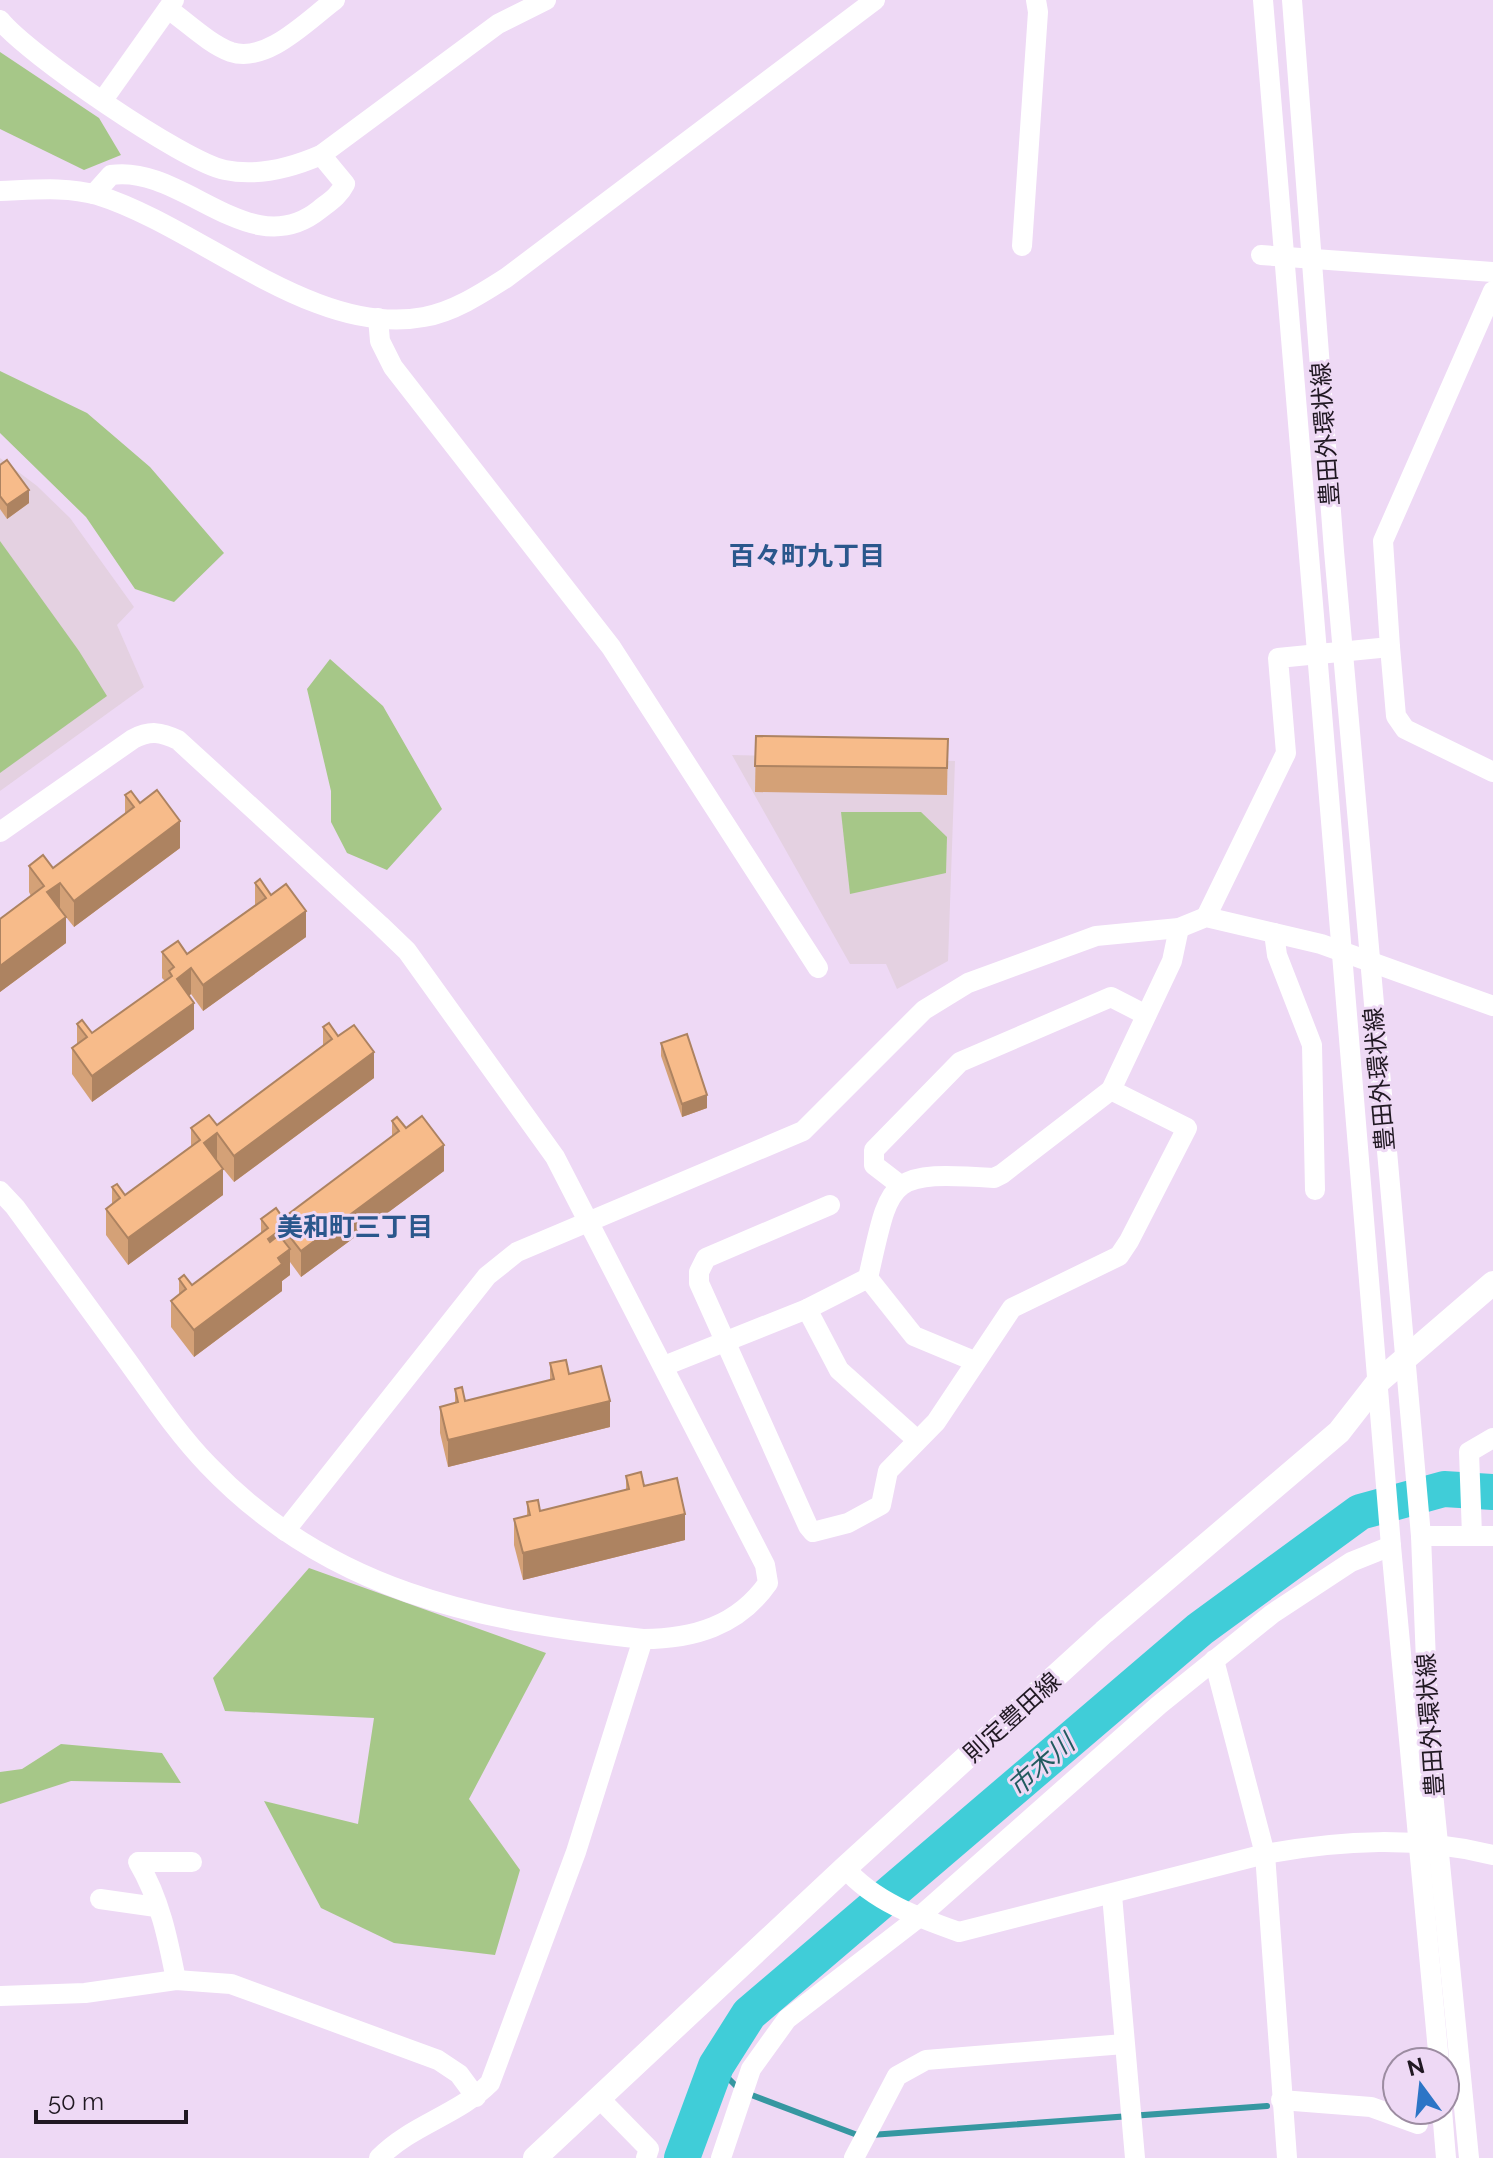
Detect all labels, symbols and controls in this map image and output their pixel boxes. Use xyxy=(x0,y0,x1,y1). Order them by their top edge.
street label: 豊田外環状線 xyxy=(1306,361,1344,507)
district label: 百々町九丁目 xyxy=(729,541,885,571)
street label: 豊田外環状線 xyxy=(1358,1006,1400,1152)
district label: 美和町三丁目 xyxy=(277,1212,433,1242)
street label: 豊田外環状線 xyxy=(1411,1652,1449,1798)
street label: 則定豊田線 xyxy=(958,1666,1066,1768)
water label: 市木川 xyxy=(1002,1726,1083,1802)
north arrow xyxy=(1381,2046,1461,2126)
text: N xyxy=(1404,2052,1427,2081)
scale bar xyxy=(36,2074,186,2124)
text: 50 m xyxy=(48,2087,104,2116)

